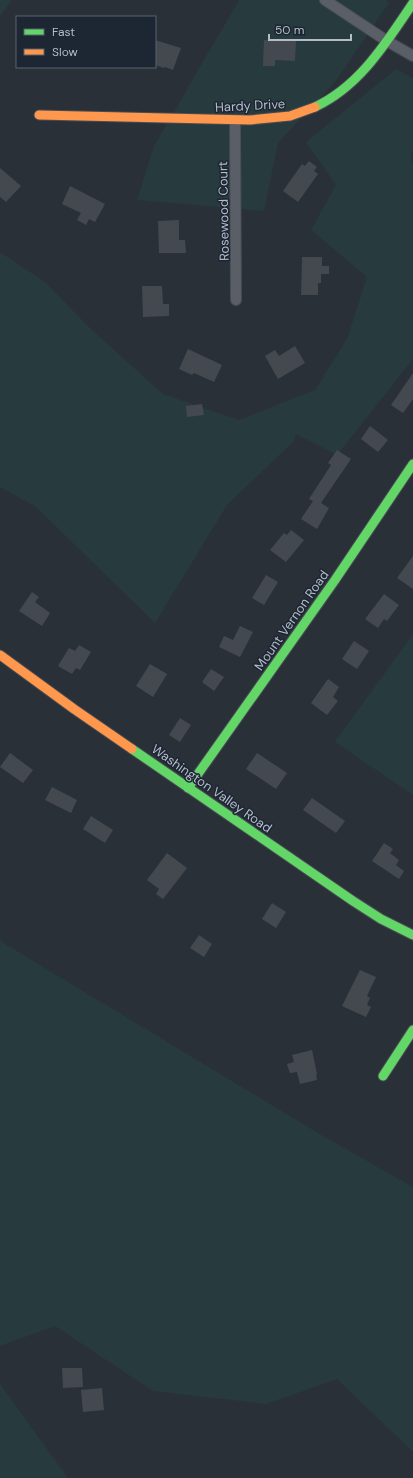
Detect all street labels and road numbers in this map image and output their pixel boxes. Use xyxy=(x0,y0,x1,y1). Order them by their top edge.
street label: Hardy Drive xyxy=(215,95,285,116)
street label: Rosewood Court xyxy=(214,161,233,261)
street label: Mount Vernon Road xyxy=(250,567,332,674)
street label: Washington Valley Road xyxy=(148,740,275,836)

